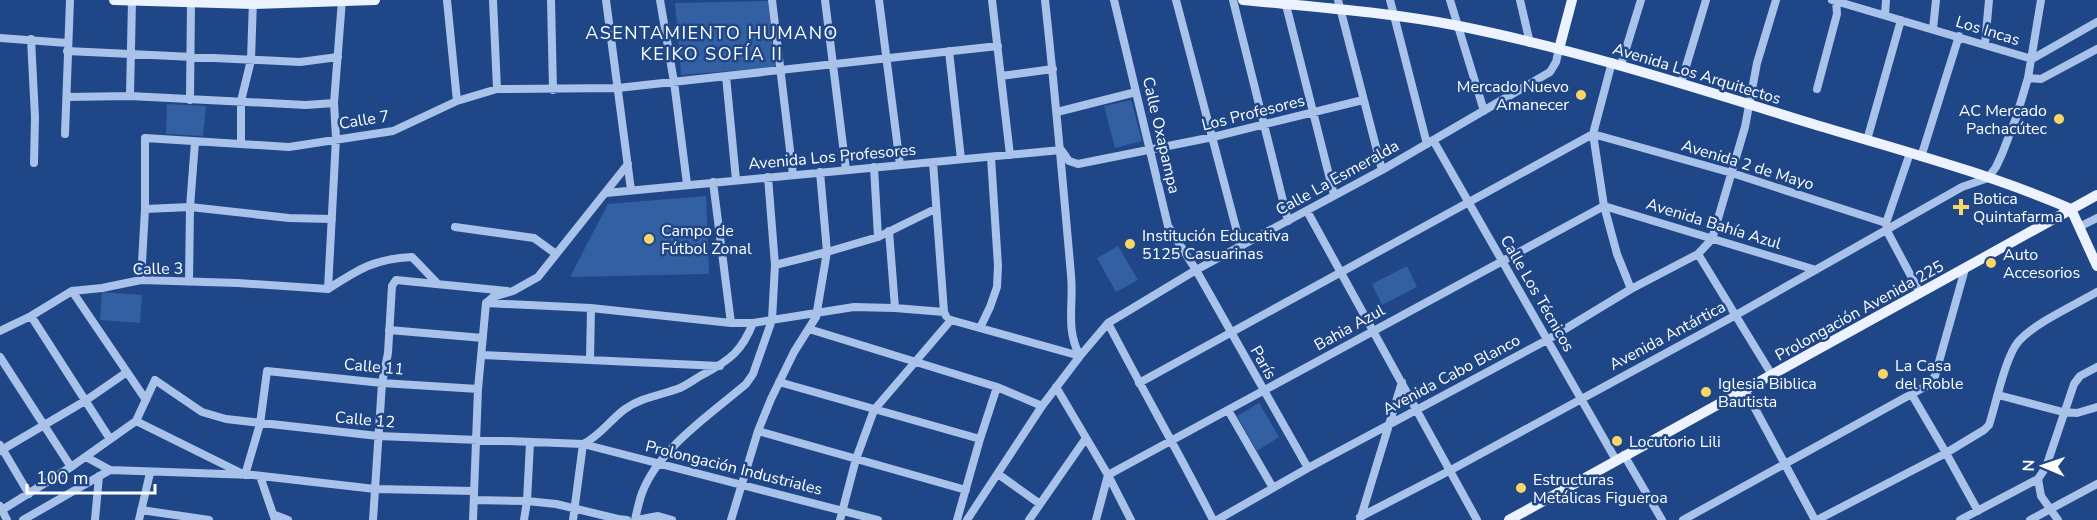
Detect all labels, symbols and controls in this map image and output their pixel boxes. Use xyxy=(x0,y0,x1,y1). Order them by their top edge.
street label: Los Incas xyxy=(1953,11,2022,51)
district label: ASENTAMIENTO HUMANO KEIKO SOFÍA II xyxy=(585,21,839,66)
street label: Avenida Los Arquitectos xyxy=(1610,38,1783,110)
street label: Calle Oxapampa xyxy=(1137,75,1185,196)
place label: Mercado Nuevo Amanecer xyxy=(1457,76,1569,116)
marker: Mercado Nuevo Amanecer xyxy=(1574,88,1588,102)
street label: Los Profesores xyxy=(1199,90,1307,136)
place label: AC Mercado Pachacútec xyxy=(1959,100,2048,140)
street label: Calle 7 xyxy=(337,105,391,135)
marker: AC Mercado Pachacútec xyxy=(2052,112,2066,126)
street label: Avenida 2 de Mayo xyxy=(1679,134,1817,196)
street label: Calle La Esmeralda xyxy=(1272,135,1403,221)
street label: Avenida Los Profesores xyxy=(747,139,917,175)
place label: Botica Quintafarma xyxy=(1973,188,2063,228)
street label: Avenida Bahía Azul xyxy=(1644,193,1784,255)
marker: Botica Quintafarma xyxy=(1954,200,1968,214)
place label: Campo de Fútbol Zonal xyxy=(661,220,752,260)
place label: Institución Educativa 5125 Casuarinas xyxy=(1142,225,1289,265)
street label: Calle Los Técnicos xyxy=(1495,231,1579,356)
marker: Campo de Fútbol Zonal xyxy=(642,232,656,246)
marker: Institución Educativa 5125 Casuarinas xyxy=(1123,237,1137,251)
place label: Auto Accesorios xyxy=(2003,244,2080,284)
street label: Prolongación Avenida 225 xyxy=(1771,255,1948,366)
marker: Auto Accesorios xyxy=(1984,256,1998,270)
street label: Calle 3 xyxy=(133,258,184,280)
street label: Avenida Antártica xyxy=(1605,296,1729,376)
street label: Bahia Azul xyxy=(1310,299,1389,356)
street label: Avenida Cabo Blanco xyxy=(1379,329,1524,421)
street label: París xyxy=(1245,342,1282,383)
street label: Calle 11 xyxy=(343,353,405,381)
place label: La Casa del Roble xyxy=(1895,355,1964,395)
marker: La Casa del Roble xyxy=(1876,367,1890,381)
place label: Iglesia Biblica Bautista xyxy=(1718,373,1817,413)
marker: Iglesia Biblica Bautista xyxy=(1699,385,1713,399)
street label: Calle 12 xyxy=(334,406,396,434)
place label: Locutorio Lili xyxy=(1629,431,1721,453)
marker: Locutorio Lili xyxy=(1610,434,1624,448)
street label: Prolongación Industriales xyxy=(643,435,825,501)
north arrow xyxy=(2013,436,2073,496)
scale bar xyxy=(27,457,154,495)
text: N xyxy=(2018,459,2040,472)
text: 100 m xyxy=(36,466,88,490)
place label: Estructuras Metálicas Figueroa xyxy=(1533,469,1668,509)
marker: Estructuras Metálicas Figueroa xyxy=(1514,481,1528,495)

